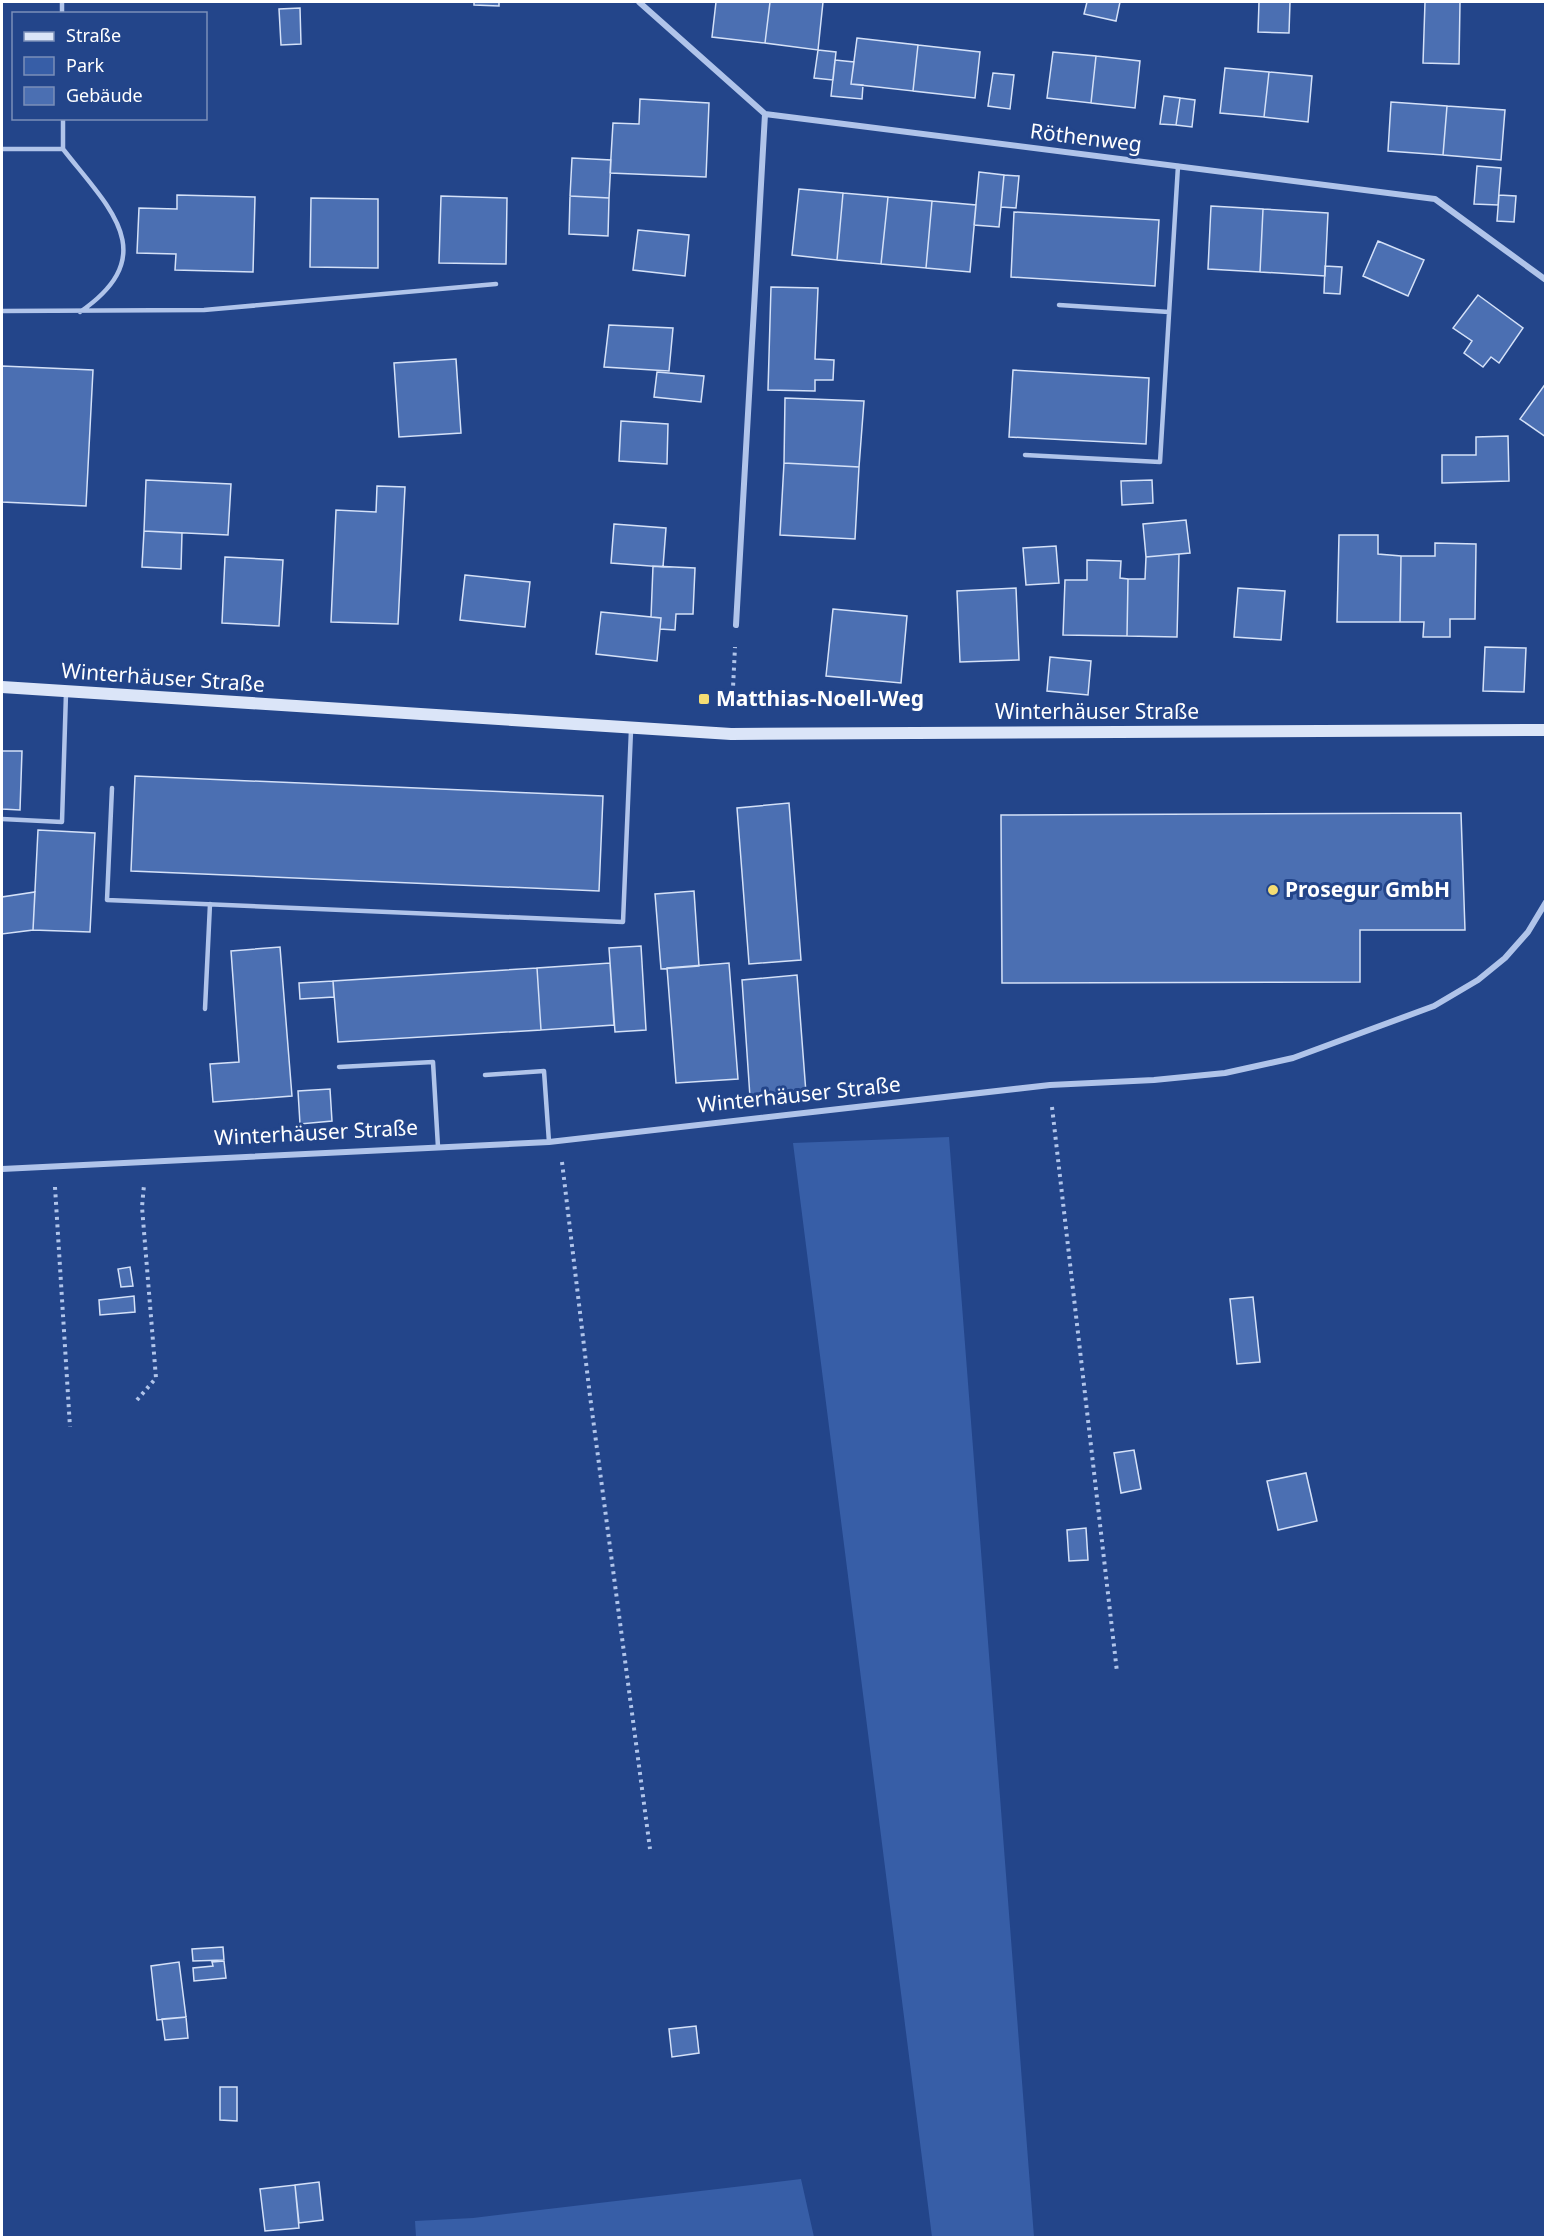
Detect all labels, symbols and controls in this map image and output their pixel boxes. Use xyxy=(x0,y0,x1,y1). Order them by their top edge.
legend xyxy=(12,12,207,120)
text: Straße xyxy=(66,23,121,47)
text: Park xyxy=(66,53,104,77)
text: Gebäude xyxy=(66,83,143,107)
street label: Röthenweg xyxy=(1029,116,1144,158)
street label: Winterhäuser Straße xyxy=(60,656,266,698)
place label: Matthias-Noell-Weg xyxy=(716,684,924,712)
marker: Matthias-Noell-Weg xyxy=(697,692,711,706)
street label: Winterhäuser Straße xyxy=(995,697,1199,725)
place label: Prosegur GmbH xyxy=(1285,875,1450,903)
marker: Prosegur GmbH xyxy=(1266,883,1280,897)
street label: Winterhäuser Straße xyxy=(696,1069,902,1119)
street label: Winterhäuser Straße xyxy=(213,1113,419,1151)

